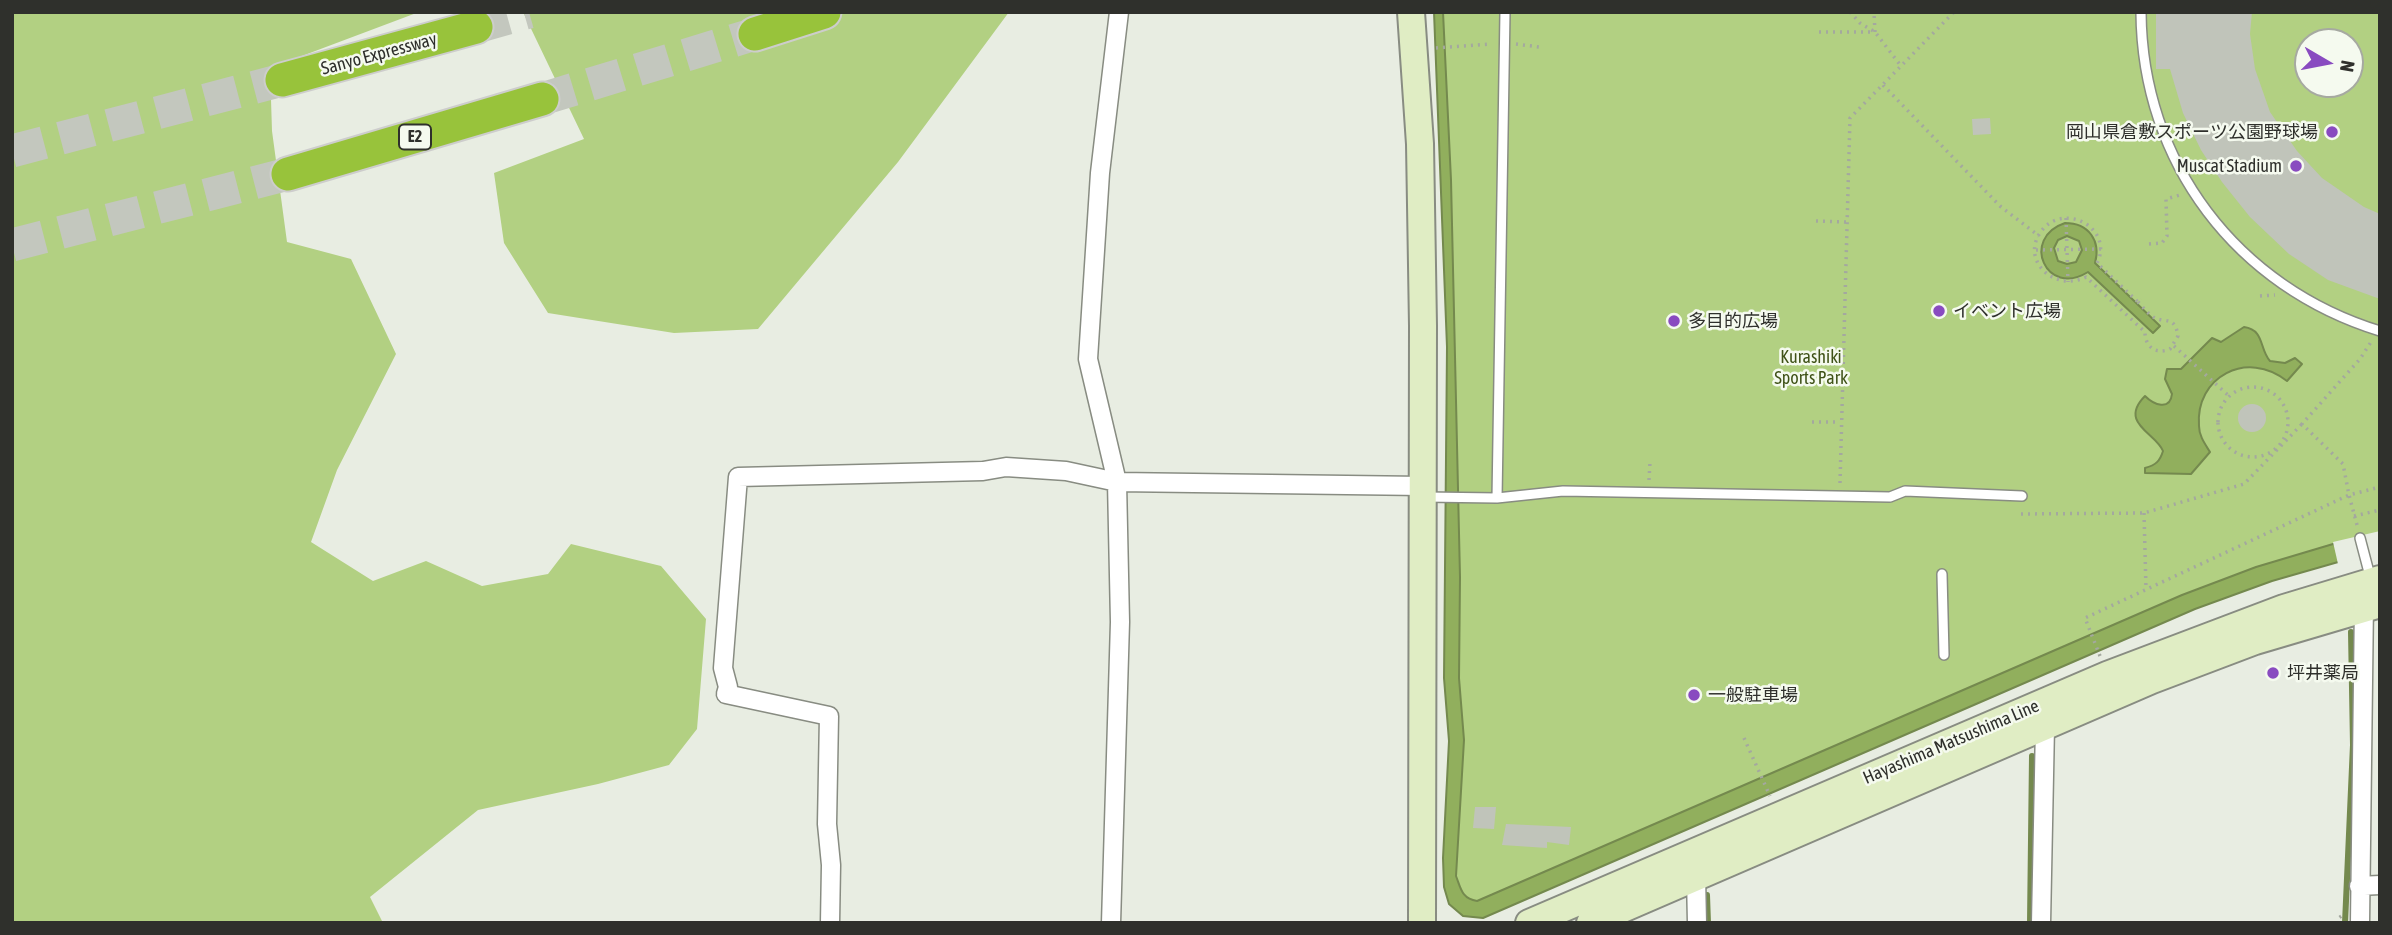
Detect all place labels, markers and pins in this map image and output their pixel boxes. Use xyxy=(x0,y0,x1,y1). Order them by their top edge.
place label: 岡山県倉敷スポーツ公園野球場 xyxy=(2066,121,2318,143)
marker: 岡山県倉敷スポーツ公園野球場 xyxy=(2324,124,2340,140)
place label: Muscat Stadium xyxy=(2177,155,2282,177)
marker: Muscat Stadium xyxy=(2288,158,2304,174)
place label: イベント広場 xyxy=(1953,300,2061,322)
marker: イベント広場 xyxy=(1931,303,1947,319)
place label: 多目的広場 xyxy=(1688,310,1778,332)
marker: 多目的広場 xyxy=(1666,313,1682,329)
place label: 坪井薬局 xyxy=(2287,662,2359,684)
marker: 坪井薬局 xyxy=(2265,665,2281,681)
place label: 一般駐車場 xyxy=(1708,684,1798,706)
marker: 一般駐車場 xyxy=(1686,687,1702,703)

